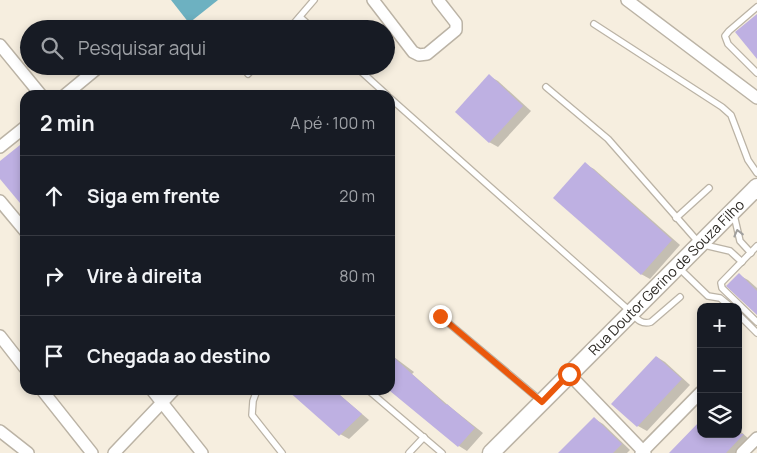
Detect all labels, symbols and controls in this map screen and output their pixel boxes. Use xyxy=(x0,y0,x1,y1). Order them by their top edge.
search box xyxy=(20,20,395,75)
icon: search xyxy=(38,34,66,62)
text: Pesquisar aqui xyxy=(78,35,206,61)
text: 2 min xyxy=(40,109,95,137)
text: A pé · 100 m xyxy=(290,112,375,134)
icon: ahead xyxy=(40,182,68,210)
text: Siga em frente xyxy=(87,183,220,209)
text: 20 m xyxy=(339,185,375,207)
street label: Rua Doutor Gerino de Souza Filho xyxy=(584,195,748,359)
one-way arrow xyxy=(733,229,744,238)
icon: right xyxy=(40,262,68,290)
text: Vire à direita xyxy=(87,263,202,289)
text: 80 m xyxy=(339,265,375,287)
map controls xyxy=(697,303,742,438)
button: + xyxy=(697,303,742,348)
route end xyxy=(429,305,452,328)
icon: arrive xyxy=(40,342,68,370)
text: Chegada ao destino xyxy=(87,343,270,369)
button: − xyxy=(697,348,742,393)
route start xyxy=(558,363,581,386)
button: layers xyxy=(697,393,742,438)

